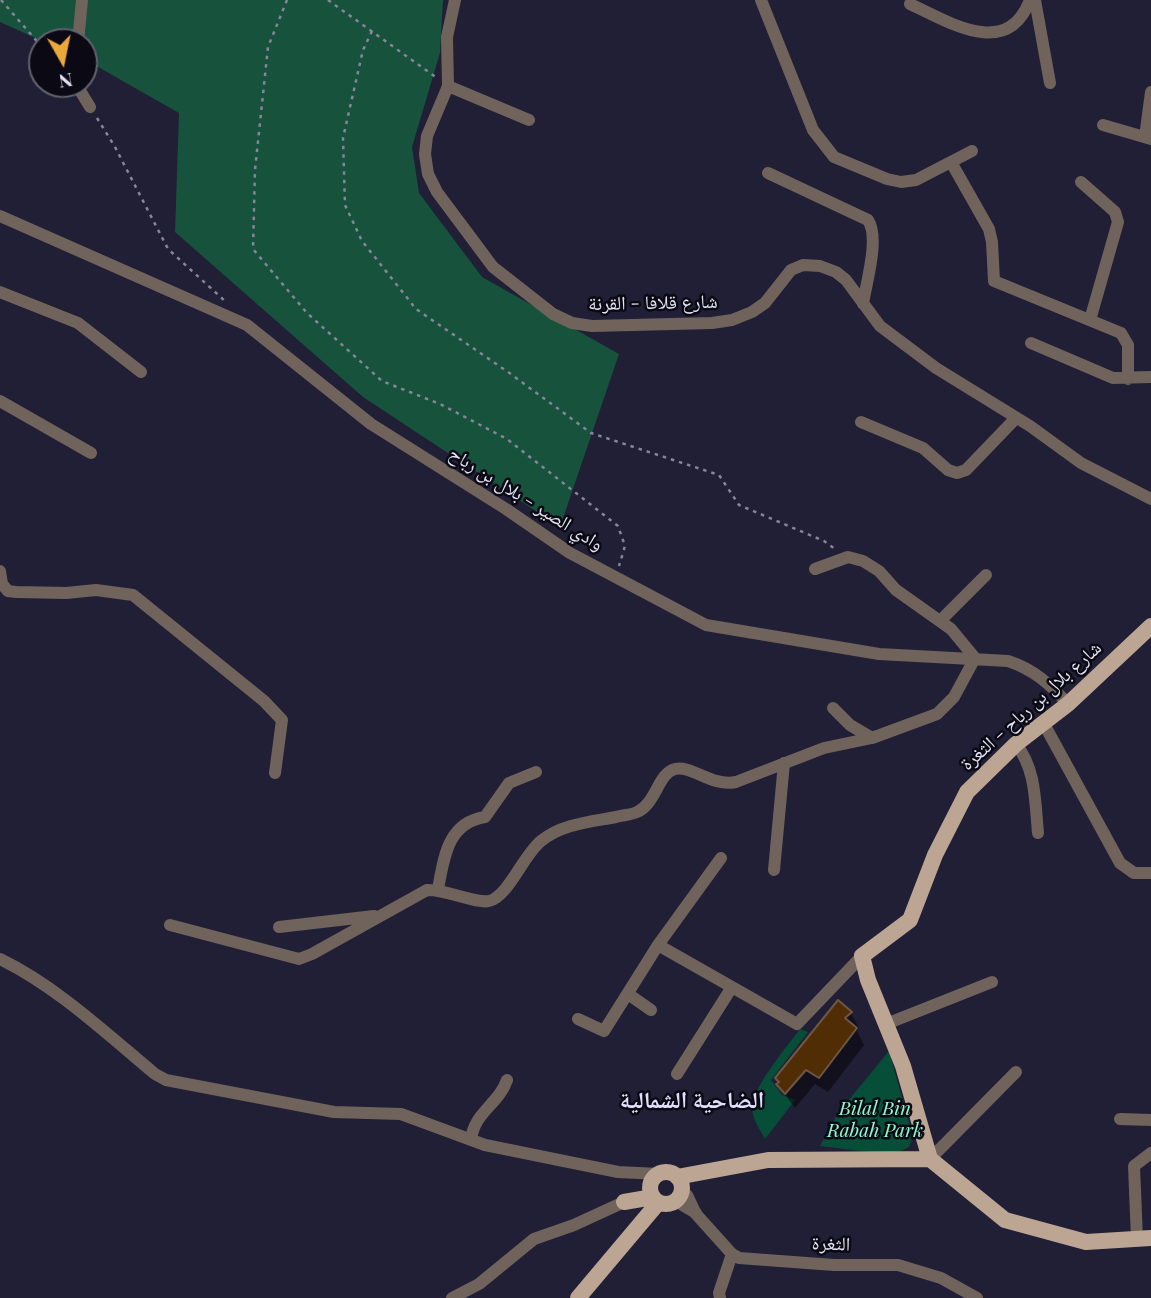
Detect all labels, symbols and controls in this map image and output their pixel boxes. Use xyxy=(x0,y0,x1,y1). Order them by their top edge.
north arrow xyxy=(28,28,98,98)
text: N xyxy=(57,68,75,96)
street label: شارع قلافا - القرنة xyxy=(588,290,718,316)
street label: وادي الصير - بلال بن رباح xyxy=(445,442,607,556)
street label: شارع بلال بن رباح - الثغرة xyxy=(956,637,1106,775)
district label: الضاحية الشمالية xyxy=(620,1087,764,1115)
park label: Bilal Bin Rabah Park xyxy=(827,1098,923,1142)
street label: الثغرة xyxy=(811,1232,851,1256)

